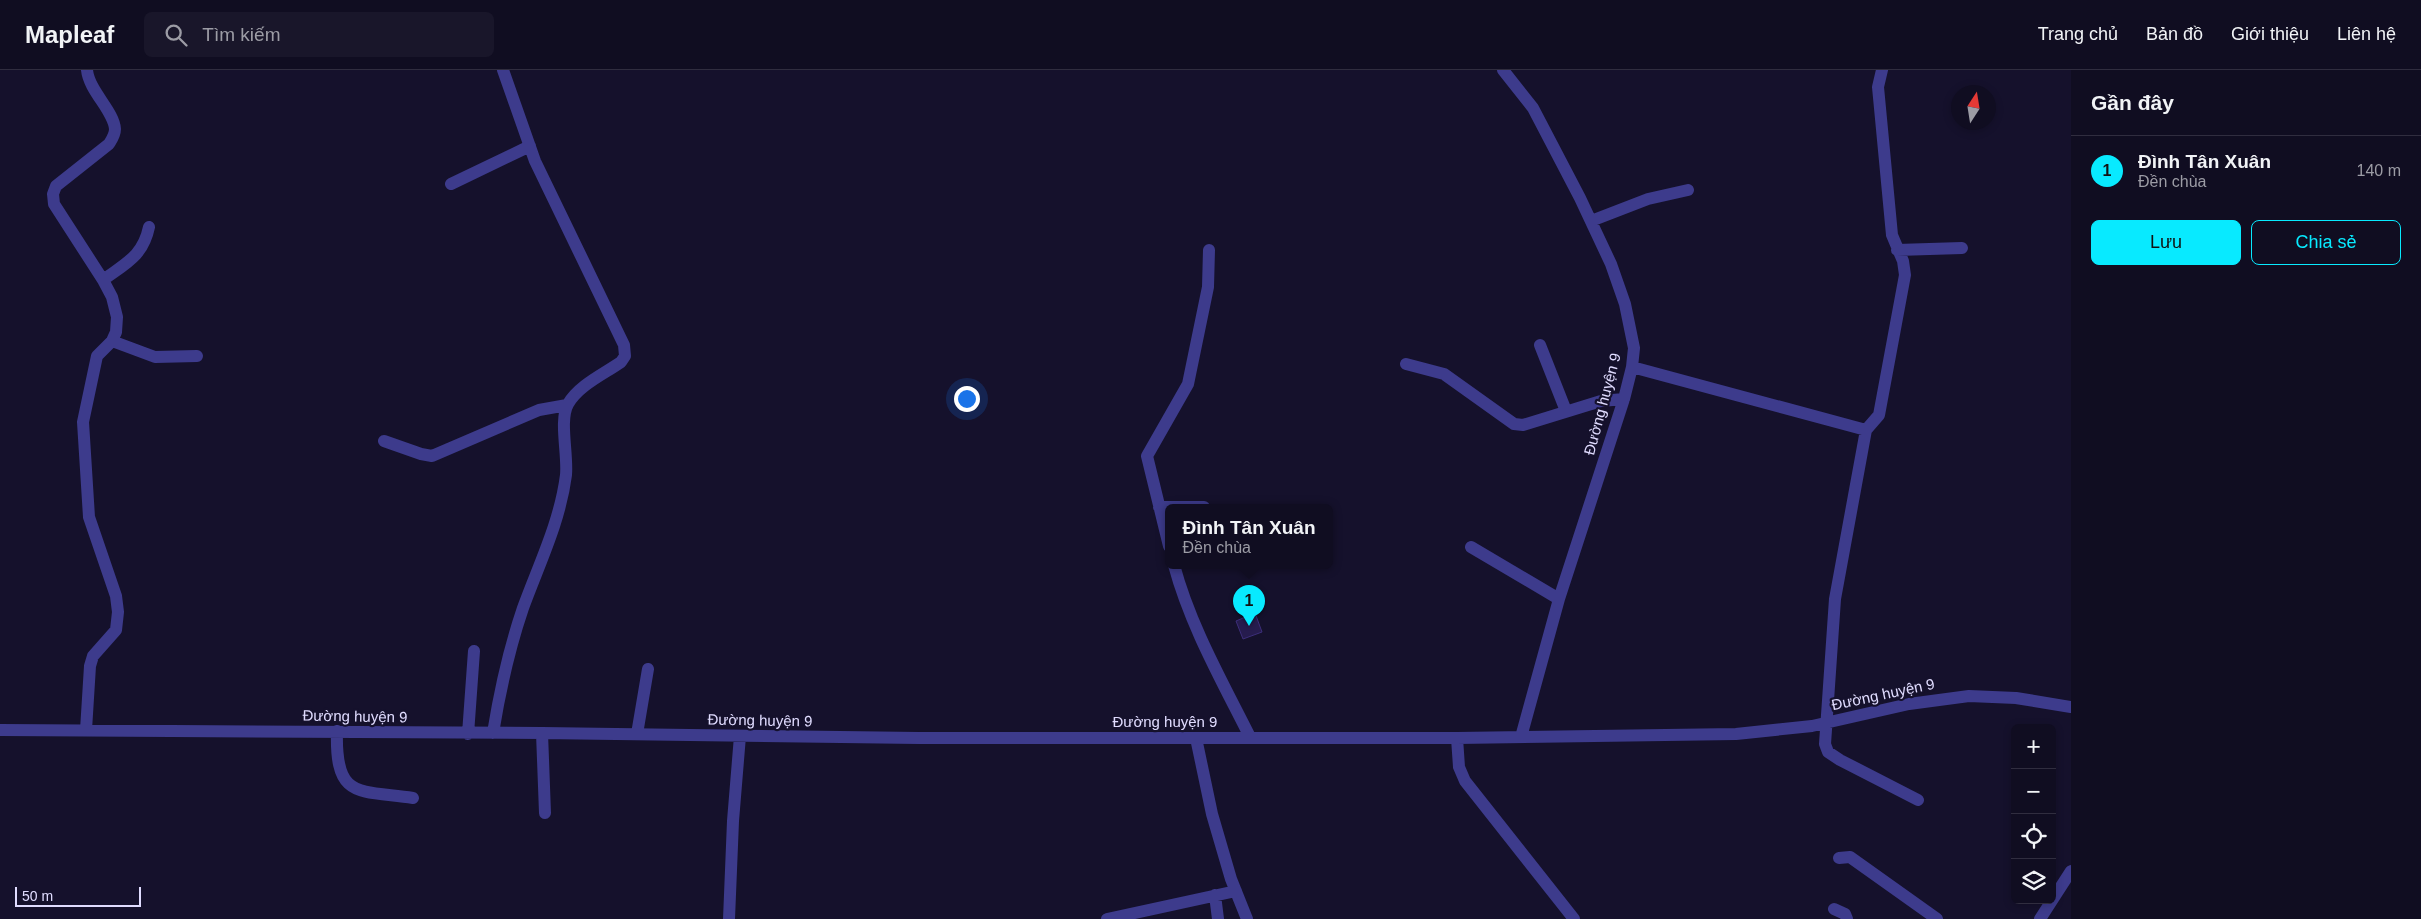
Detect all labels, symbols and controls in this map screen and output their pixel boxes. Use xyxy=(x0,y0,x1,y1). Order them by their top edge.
search box xyxy=(144,12,494,57)
text: Mapleaf xyxy=(25,21,114,48)
icon: search xyxy=(162,21,190,49)
text: Tìm kiếm xyxy=(202,24,280,45)
text: Trang chủ xyxy=(2038,24,2118,44)
text: Bản đồ xyxy=(2146,24,2203,44)
text: Giới thiệu xyxy=(2231,24,2309,44)
text: Liên hệ xyxy=(2337,24,2396,44)
north arrow xyxy=(1951,85,1996,130)
text: Gần đây xyxy=(2091,91,2174,114)
text: Đình Tân Xuân xyxy=(2138,151,2271,172)
text: 1 xyxy=(2103,162,2111,179)
text: 140 m xyxy=(2357,162,2401,179)
text: Đền chùa xyxy=(2138,173,2207,190)
button: Lưu xyxy=(2091,220,2241,265)
button: Chia sẻ xyxy=(2251,220,2401,265)
street label: Đường huyện 9 xyxy=(1580,351,1624,457)
your location xyxy=(954,386,980,412)
popup xyxy=(1165,504,1333,569)
text: Đình Tân Xuân xyxy=(1183,517,1316,538)
text: Đền chùa xyxy=(1183,539,1251,556)
pin: 1 xyxy=(1233,585,1265,626)
street label: Đường huyện 9 xyxy=(1830,675,1936,713)
street label: Đường huyện 9 xyxy=(302,707,408,725)
street label: Đường huyện 9 xyxy=(707,711,813,729)
street label: Đường huyện 9 xyxy=(1113,713,1217,730)
map controls xyxy=(2011,724,2056,904)
button: + xyxy=(2011,724,2056,769)
button: − xyxy=(2011,769,2056,814)
button: locate xyxy=(2011,814,2056,859)
button: layers xyxy=(2011,859,2056,904)
scale bar xyxy=(15,884,141,907)
text: 50 m xyxy=(22,888,53,904)

